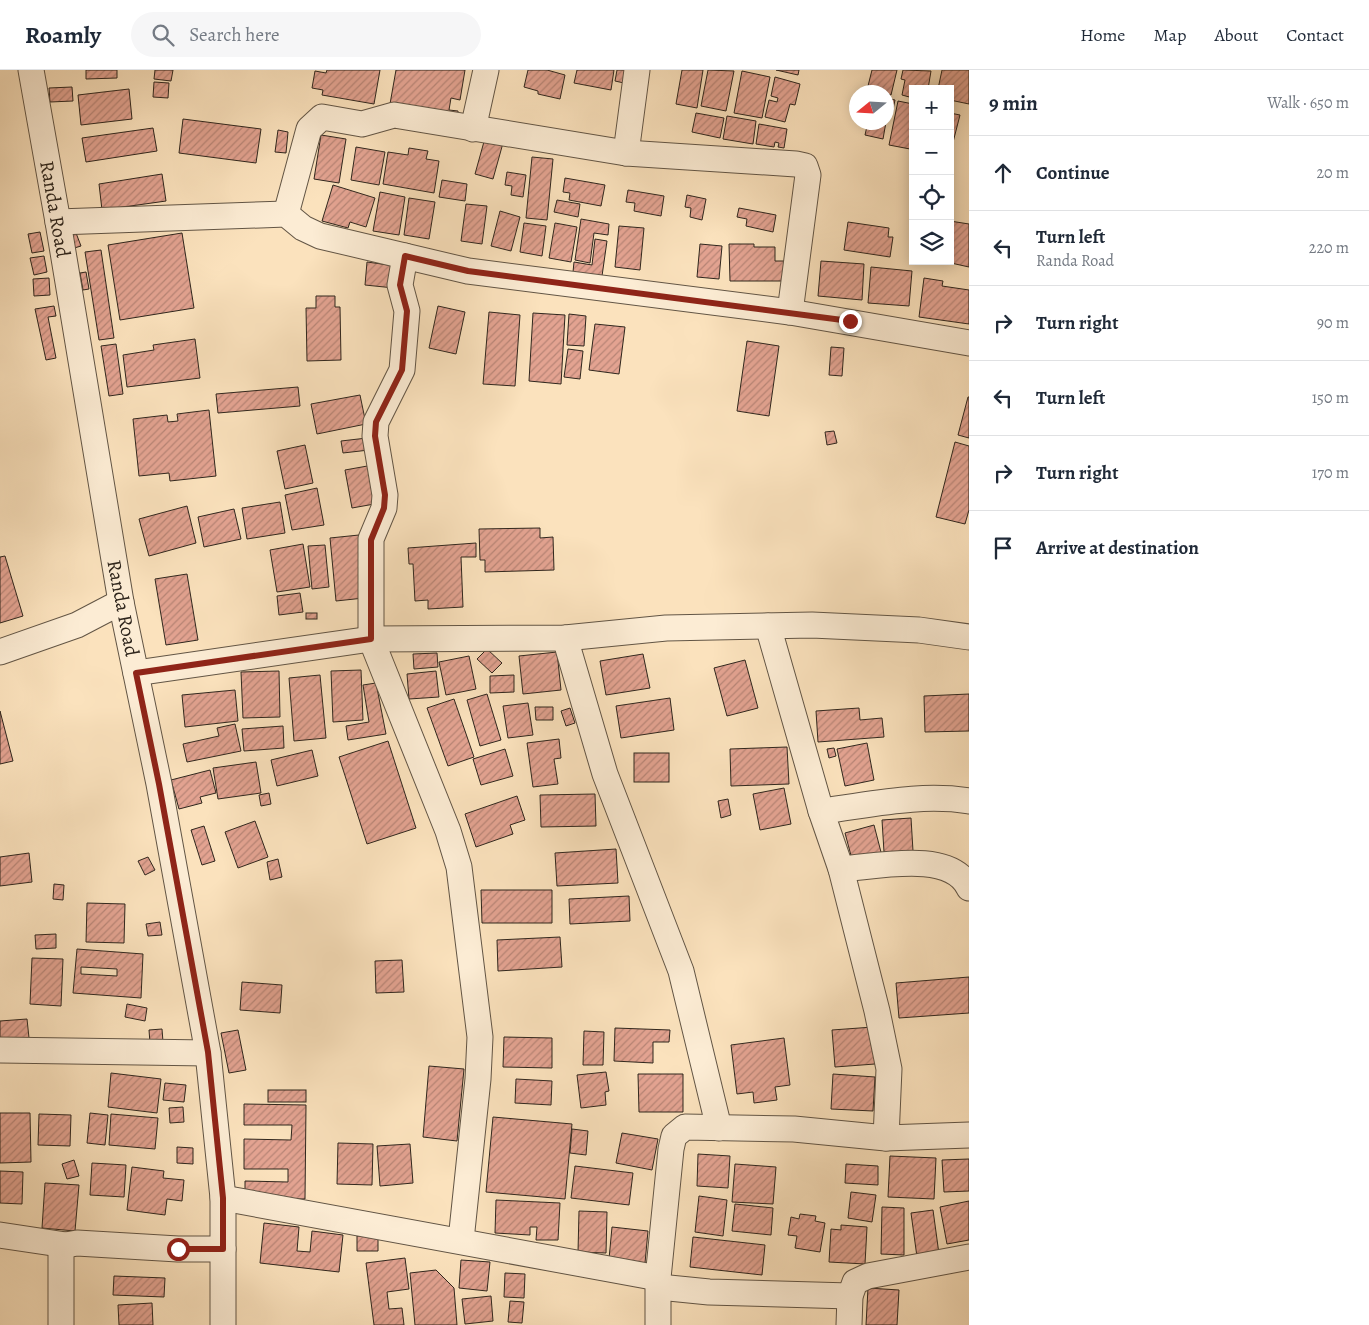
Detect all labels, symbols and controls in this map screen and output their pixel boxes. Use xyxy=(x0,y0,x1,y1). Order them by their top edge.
search box xyxy=(131,12,481,57)
text: Roamly xyxy=(25,19,101,51)
icon: search xyxy=(149,21,177,49)
text: Search here xyxy=(189,22,280,48)
text: Home xyxy=(1080,23,1125,47)
text: Map xyxy=(1153,23,1186,47)
text: About xyxy=(1214,23,1258,47)
text: Contact xyxy=(1286,23,1344,47)
north arrow xyxy=(849,85,894,130)
map controls xyxy=(909,85,954,265)
button: + xyxy=(909,85,954,130)
text: 9 min xyxy=(989,89,1038,117)
text: Walk · 650 m xyxy=(1267,92,1349,114)
button: − xyxy=(909,130,954,175)
street label: Randa Road xyxy=(33,159,77,260)
icon: ahead xyxy=(989,159,1017,187)
text: Continue xyxy=(1036,160,1110,186)
text: 20 m xyxy=(1316,162,1349,184)
button: locate xyxy=(909,175,954,220)
button: layers xyxy=(909,220,954,265)
text: Turn left xyxy=(1036,224,1105,250)
icon: left xyxy=(989,234,1017,262)
text: 220 m xyxy=(1309,237,1349,259)
text: Randa Road xyxy=(1036,250,1114,272)
icon: right xyxy=(989,309,1017,337)
route end xyxy=(839,310,862,333)
text: Turn right xyxy=(1036,310,1118,336)
text: 90 m xyxy=(1317,312,1349,334)
icon: left xyxy=(989,384,1017,412)
text: Turn left xyxy=(1036,385,1105,411)
text: 150 m xyxy=(1312,387,1349,409)
icon: right xyxy=(989,459,1017,487)
text: Turn right xyxy=(1036,460,1118,486)
text: 170 m xyxy=(1312,462,1349,484)
icon: arrive xyxy=(989,534,1017,562)
text: Arrive at destination xyxy=(1036,535,1199,561)
street label: Randa Road xyxy=(100,557,146,659)
route start xyxy=(167,1238,190,1261)

